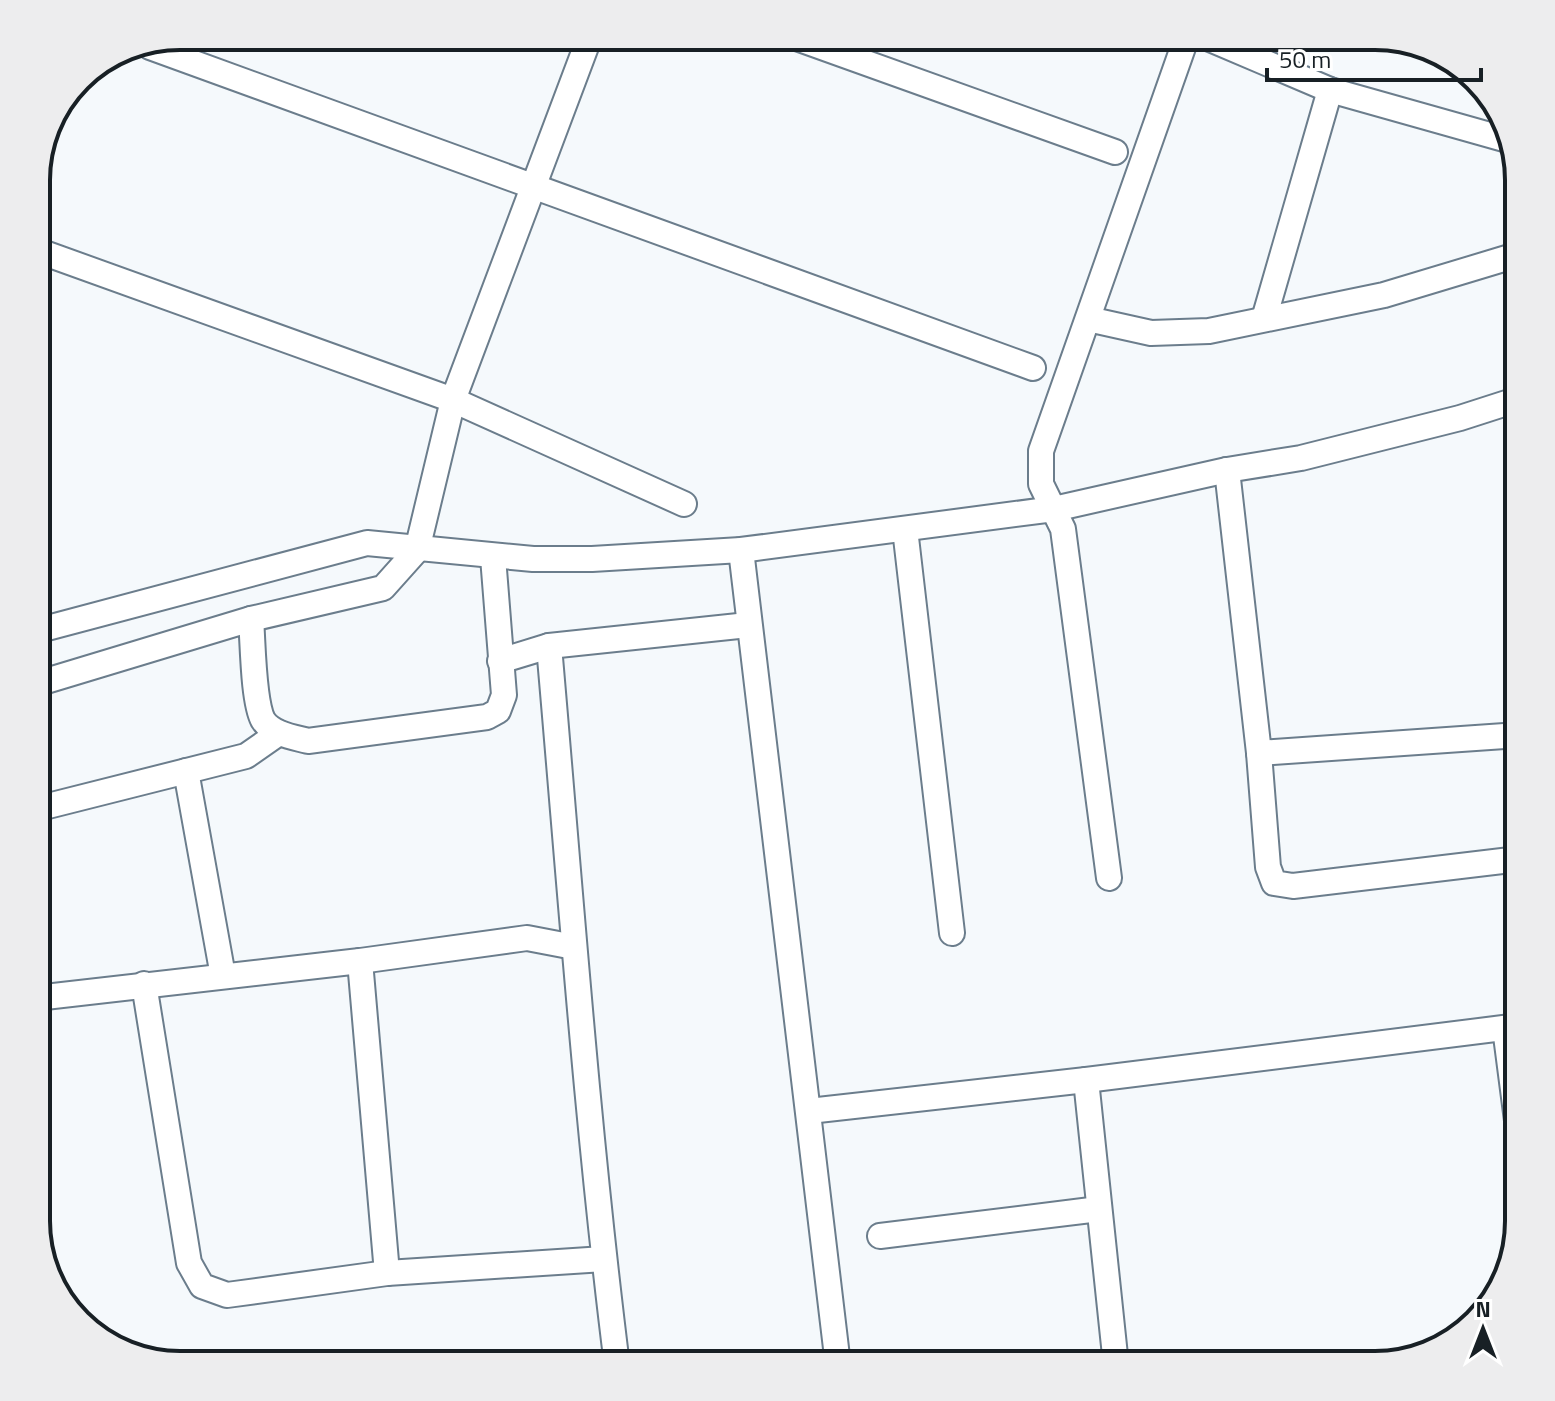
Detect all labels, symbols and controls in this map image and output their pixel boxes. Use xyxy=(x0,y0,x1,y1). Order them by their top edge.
scale bar xyxy=(1267,32,1481,82)
text: 50 m xyxy=(1279,41,1331,77)
north arrow xyxy=(1443,1289,1523,1369)
text: N xyxy=(1475,1292,1491,1326)

